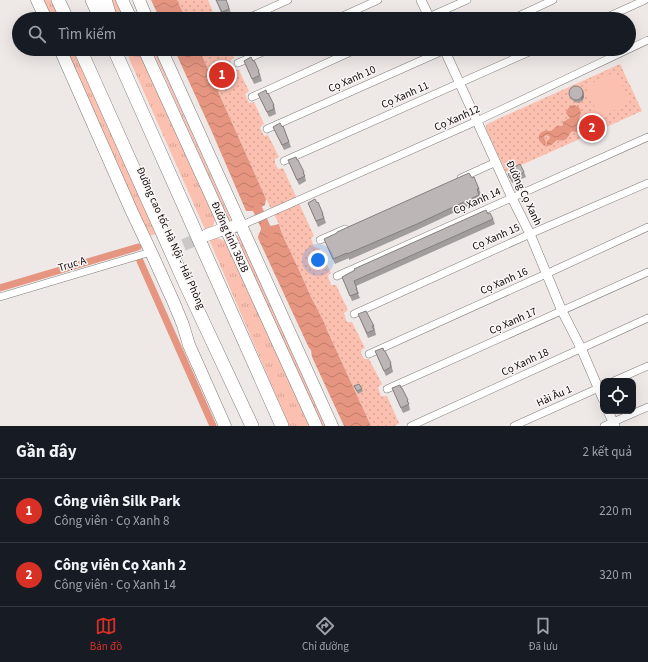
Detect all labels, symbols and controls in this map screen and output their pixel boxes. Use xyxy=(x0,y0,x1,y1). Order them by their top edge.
search box xyxy=(12,12,636,56)
icon: search xyxy=(26,23,48,45)
text: Tìm kiếm xyxy=(58,24,116,45)
pin: 1 xyxy=(209,60,235,90)
street label: Cọ Xanh 10 xyxy=(326,62,378,96)
street label: Cọ Xanh 11 xyxy=(379,78,431,112)
street label: Cọ Xanh12 xyxy=(432,101,482,135)
pin: 2 xyxy=(579,113,605,143)
street label: Đường Cọ Xanh xyxy=(502,158,546,228)
street label: Đường cao tốc Hà Nội - Hải Phòng xyxy=(133,165,209,312)
street label: Cọ Xanh 14 xyxy=(451,184,504,218)
street label: Đường tỉnh 382B xyxy=(208,199,253,275)
street label: Cọ Xanh 15 xyxy=(470,220,522,254)
your location xyxy=(308,250,328,270)
street label: Trục A xyxy=(56,253,88,275)
street label: Cọ Xanh 16 xyxy=(478,264,531,298)
street label: Cọ Xanh 17 xyxy=(487,304,539,338)
street label: Cọ Xanh 18 xyxy=(499,344,552,380)
map controls xyxy=(600,378,636,414)
button: locate xyxy=(600,378,636,414)
street label: Hải Âu 1 xyxy=(534,382,574,410)
text: Gần đây xyxy=(16,440,77,464)
text: 2 kết quả xyxy=(583,443,632,461)
text: Công viên Silk Park xyxy=(54,491,181,512)
text: 1 xyxy=(26,502,32,520)
text: 220 m xyxy=(599,502,632,520)
text: Công viên · Cọ Xanh 8 xyxy=(54,512,169,530)
text: Công viên Cọ Xanh 2 xyxy=(54,555,186,576)
text: 2 xyxy=(26,566,32,584)
text: 320 m xyxy=(599,566,632,584)
text: Công viên · Cọ Xanh 14 xyxy=(54,576,176,594)
tab: Bản đồ xyxy=(90,615,122,654)
tab: Chỉ đường xyxy=(302,615,349,654)
tab: Đã lưu xyxy=(529,615,558,654)

